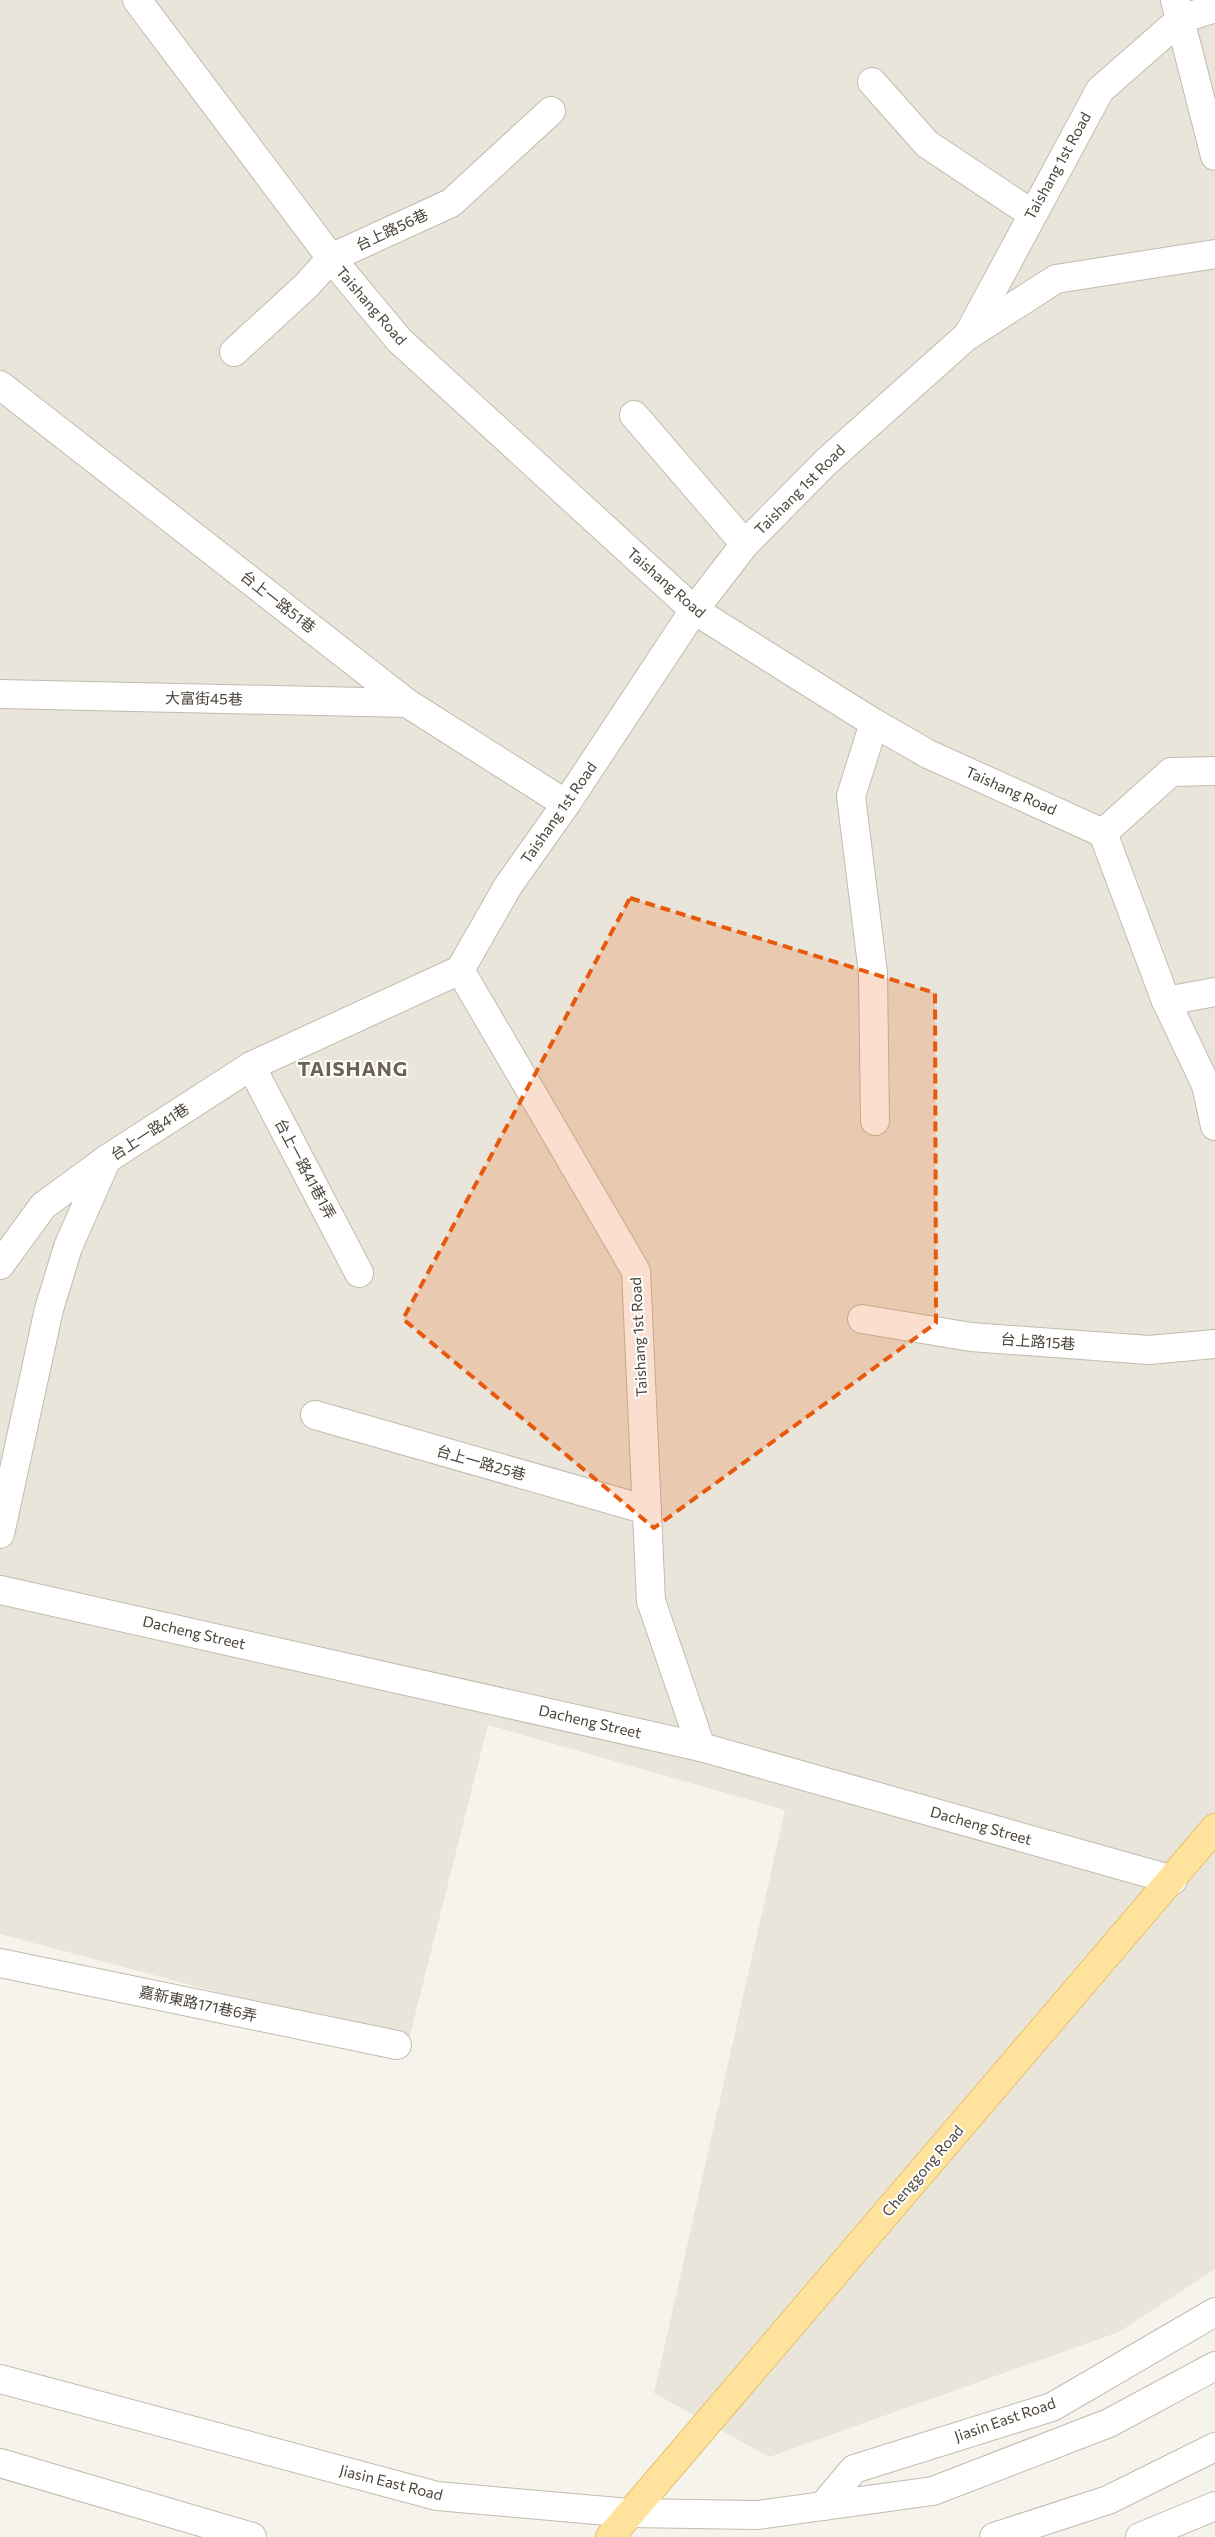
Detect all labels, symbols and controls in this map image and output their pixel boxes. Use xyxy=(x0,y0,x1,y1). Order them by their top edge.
street label: Taishang 1st Road xyxy=(1020,109,1094,222)
street label: 台上路56巷 xyxy=(353,205,431,254)
street label: Taishang Road xyxy=(333,262,411,348)
street label: Taishang 1st Road xyxy=(750,440,848,538)
street label: Taishang Road xyxy=(624,543,710,621)
street label: 台上一路51巷 xyxy=(238,566,320,636)
street label: 大富街45巷 xyxy=(165,688,243,708)
street label: Taishang 1st Road xyxy=(516,758,600,867)
street label: Taishang Road xyxy=(963,762,1060,818)
district label: TAISHANG xyxy=(298,1056,408,1080)
street label: 台上一路41巷 xyxy=(107,1099,192,1163)
street label: 台上一路41巷1弄 xyxy=(272,1115,340,1222)
street label: Taishang 1st Road xyxy=(626,1277,650,1398)
street label: 台上路15巷 xyxy=(1000,1329,1076,1353)
street label: 台上一路25巷 xyxy=(435,1441,528,1483)
street label: Dacheng Street xyxy=(141,1611,247,1653)
street label: Dacheng Street xyxy=(537,1700,643,1742)
street label: Dacheng Street xyxy=(928,1802,1034,1848)
street label: 嘉新東路171巷6弄 xyxy=(138,1982,259,2024)
street label: Chenggong Road xyxy=(878,2121,967,2220)
street label: Jiasin East Road xyxy=(952,2393,1058,2445)
street label: Jiasin East Road xyxy=(338,2460,445,2504)

